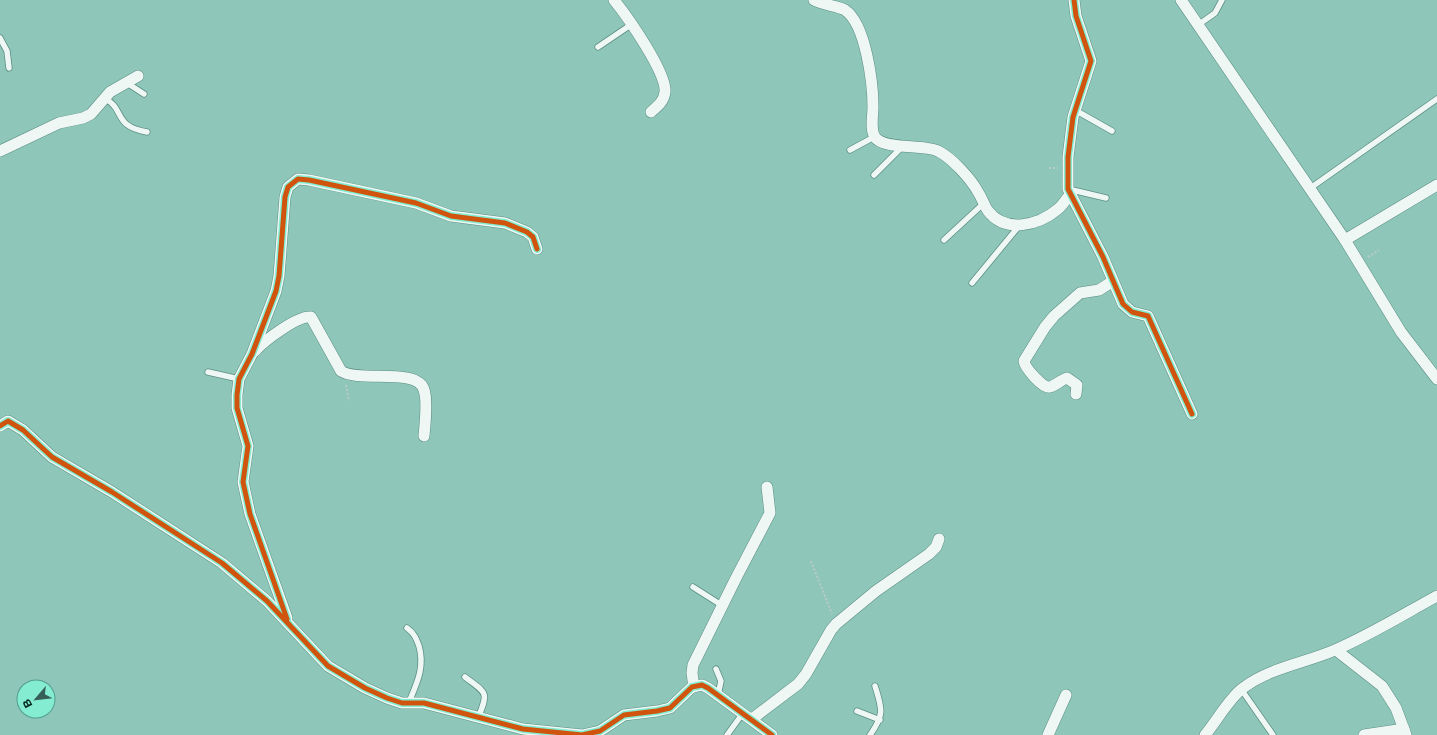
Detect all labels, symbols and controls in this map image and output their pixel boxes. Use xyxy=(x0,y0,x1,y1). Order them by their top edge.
north arrow xyxy=(16,679,56,719)
text: B xyxy=(19,697,35,711)

